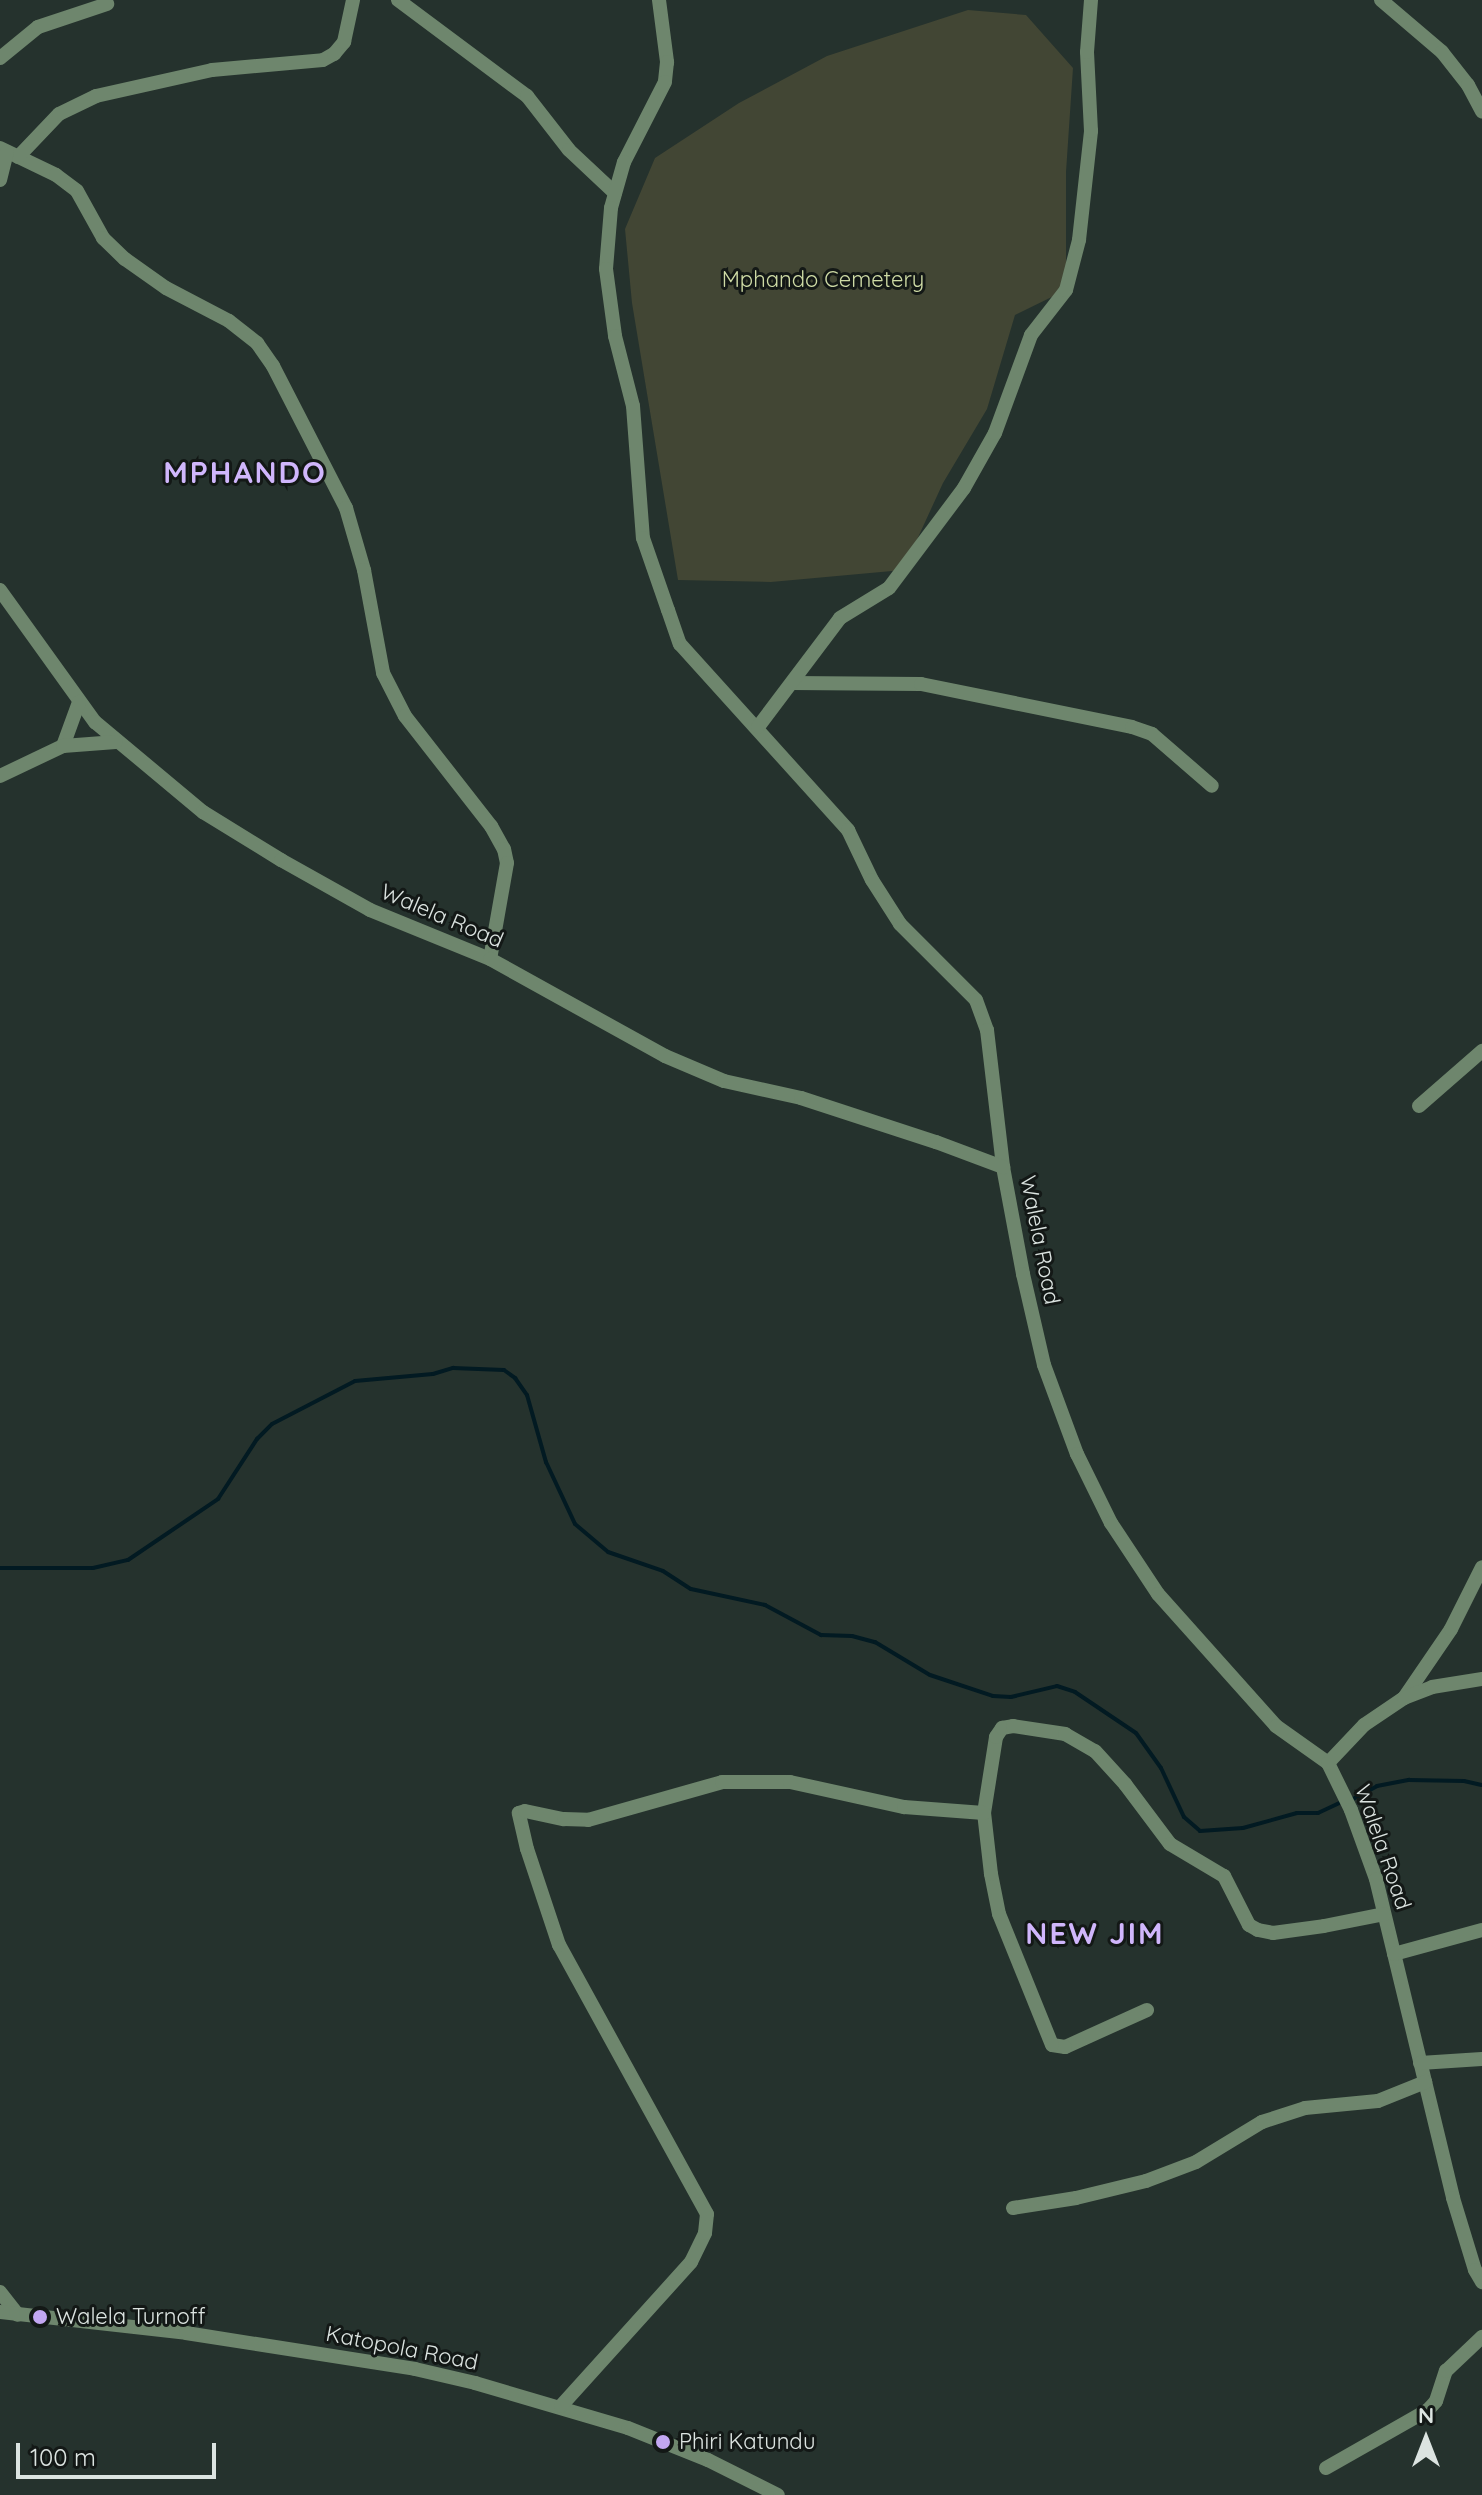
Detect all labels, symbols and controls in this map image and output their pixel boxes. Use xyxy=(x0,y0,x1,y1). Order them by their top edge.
park label: Mphando Cemetery xyxy=(722,267,924,293)
district label: MPHANDO xyxy=(163,454,327,490)
street label: Walela Road xyxy=(377,878,507,954)
street label: Walela Road xyxy=(1015,1173,1065,1307)
street label: Walela Road xyxy=(1349,1781,1417,1913)
district label: NEW JIM xyxy=(1025,1915,1165,1951)
place label: Walela Turnoff xyxy=(56,2304,206,2330)
marker: Walela Turnoff xyxy=(31,2308,49,2326)
street label: Katopola Road xyxy=(324,2320,480,2376)
north arrow xyxy=(1386,2399,1466,2479)
text: N xyxy=(1418,2401,1434,2429)
scale bar xyxy=(20,2427,220,2477)
place label: Phiri Katundu xyxy=(679,2429,816,2455)
marker: Phiri Katundu xyxy=(654,2433,672,2451)
text: 100 m xyxy=(30,2442,96,2472)

